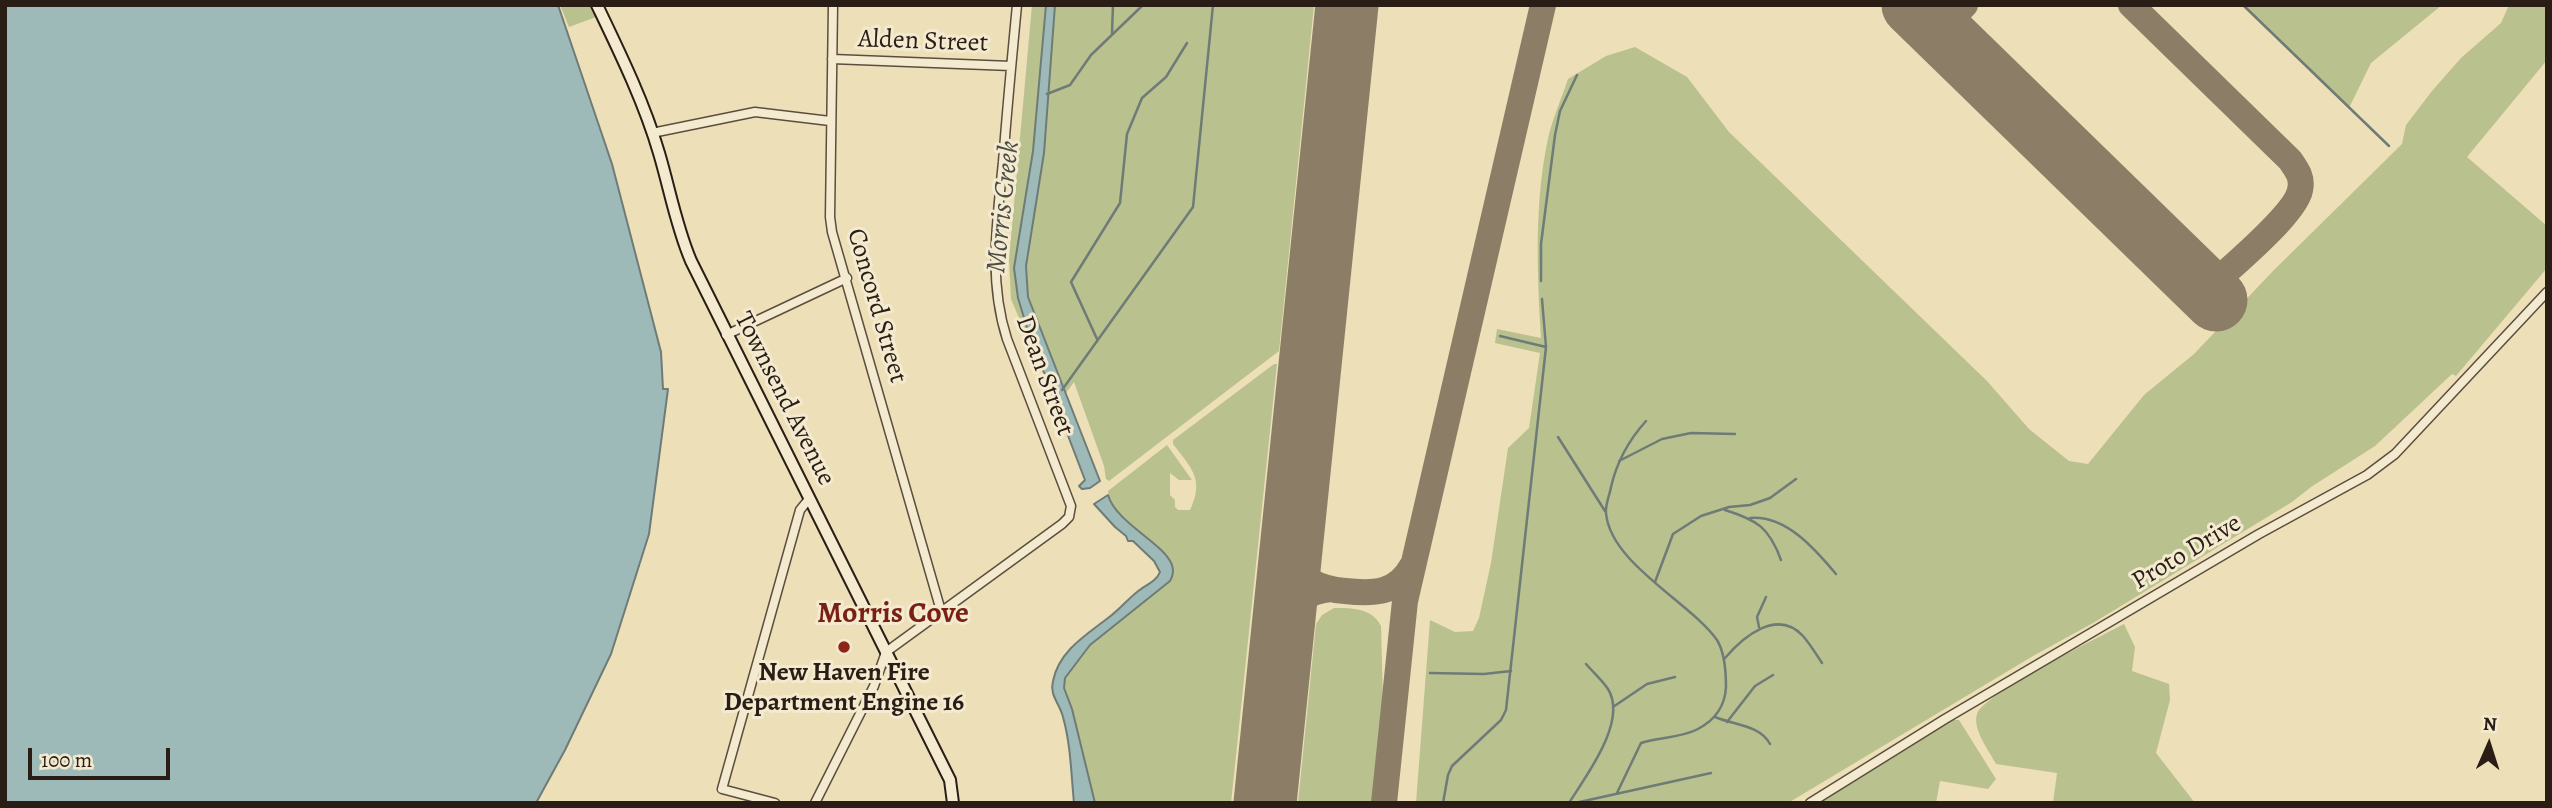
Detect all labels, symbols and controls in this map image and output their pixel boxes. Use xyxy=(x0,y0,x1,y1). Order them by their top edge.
street label: Alden Street xyxy=(858,24,988,60)
water label: Morris Creek xyxy=(980,139,1028,275)
street label: Concord Street xyxy=(839,225,913,387)
street label: Townsend Avenue xyxy=(727,307,841,491)
street label: Dean Street xyxy=(1008,312,1080,440)
street label: Proto Drive xyxy=(2127,508,2247,598)
district label: Morris Cove xyxy=(817,597,969,633)
marker: New Haven Fire Department Engine 16 xyxy=(836,639,852,655)
place label: New Haven Fire Department Engine 16 xyxy=(724,658,964,720)
north arrow xyxy=(2454,710,2524,780)
text: N xyxy=(2483,711,2498,737)
scale bar xyxy=(32,734,173,778)
text: 100 m xyxy=(41,746,92,774)

